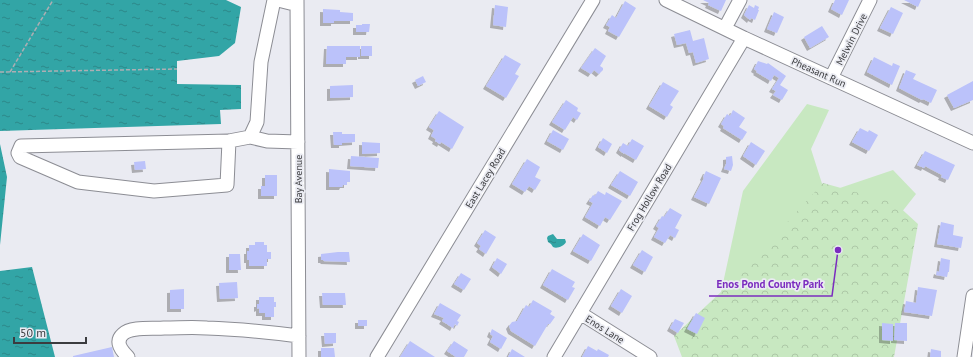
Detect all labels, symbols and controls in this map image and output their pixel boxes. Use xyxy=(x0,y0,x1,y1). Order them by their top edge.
street label: Melwin Drive xyxy=(833,11,870,67)
street label: Pheasant Run xyxy=(789,55,848,90)
street label: East Lacey Road xyxy=(462,146,508,211)
street label: Bay Avenue xyxy=(292,155,305,203)
street label: Frog Hollow Road xyxy=(624,161,675,233)
callout: Enos Pond County Park xyxy=(709,273,832,296)
text: Enos Pond County Park xyxy=(717,277,824,291)
street label: Enos Lane xyxy=(583,312,627,346)
scale bar xyxy=(14,319,86,345)
text: 50 m xyxy=(20,325,46,340)

